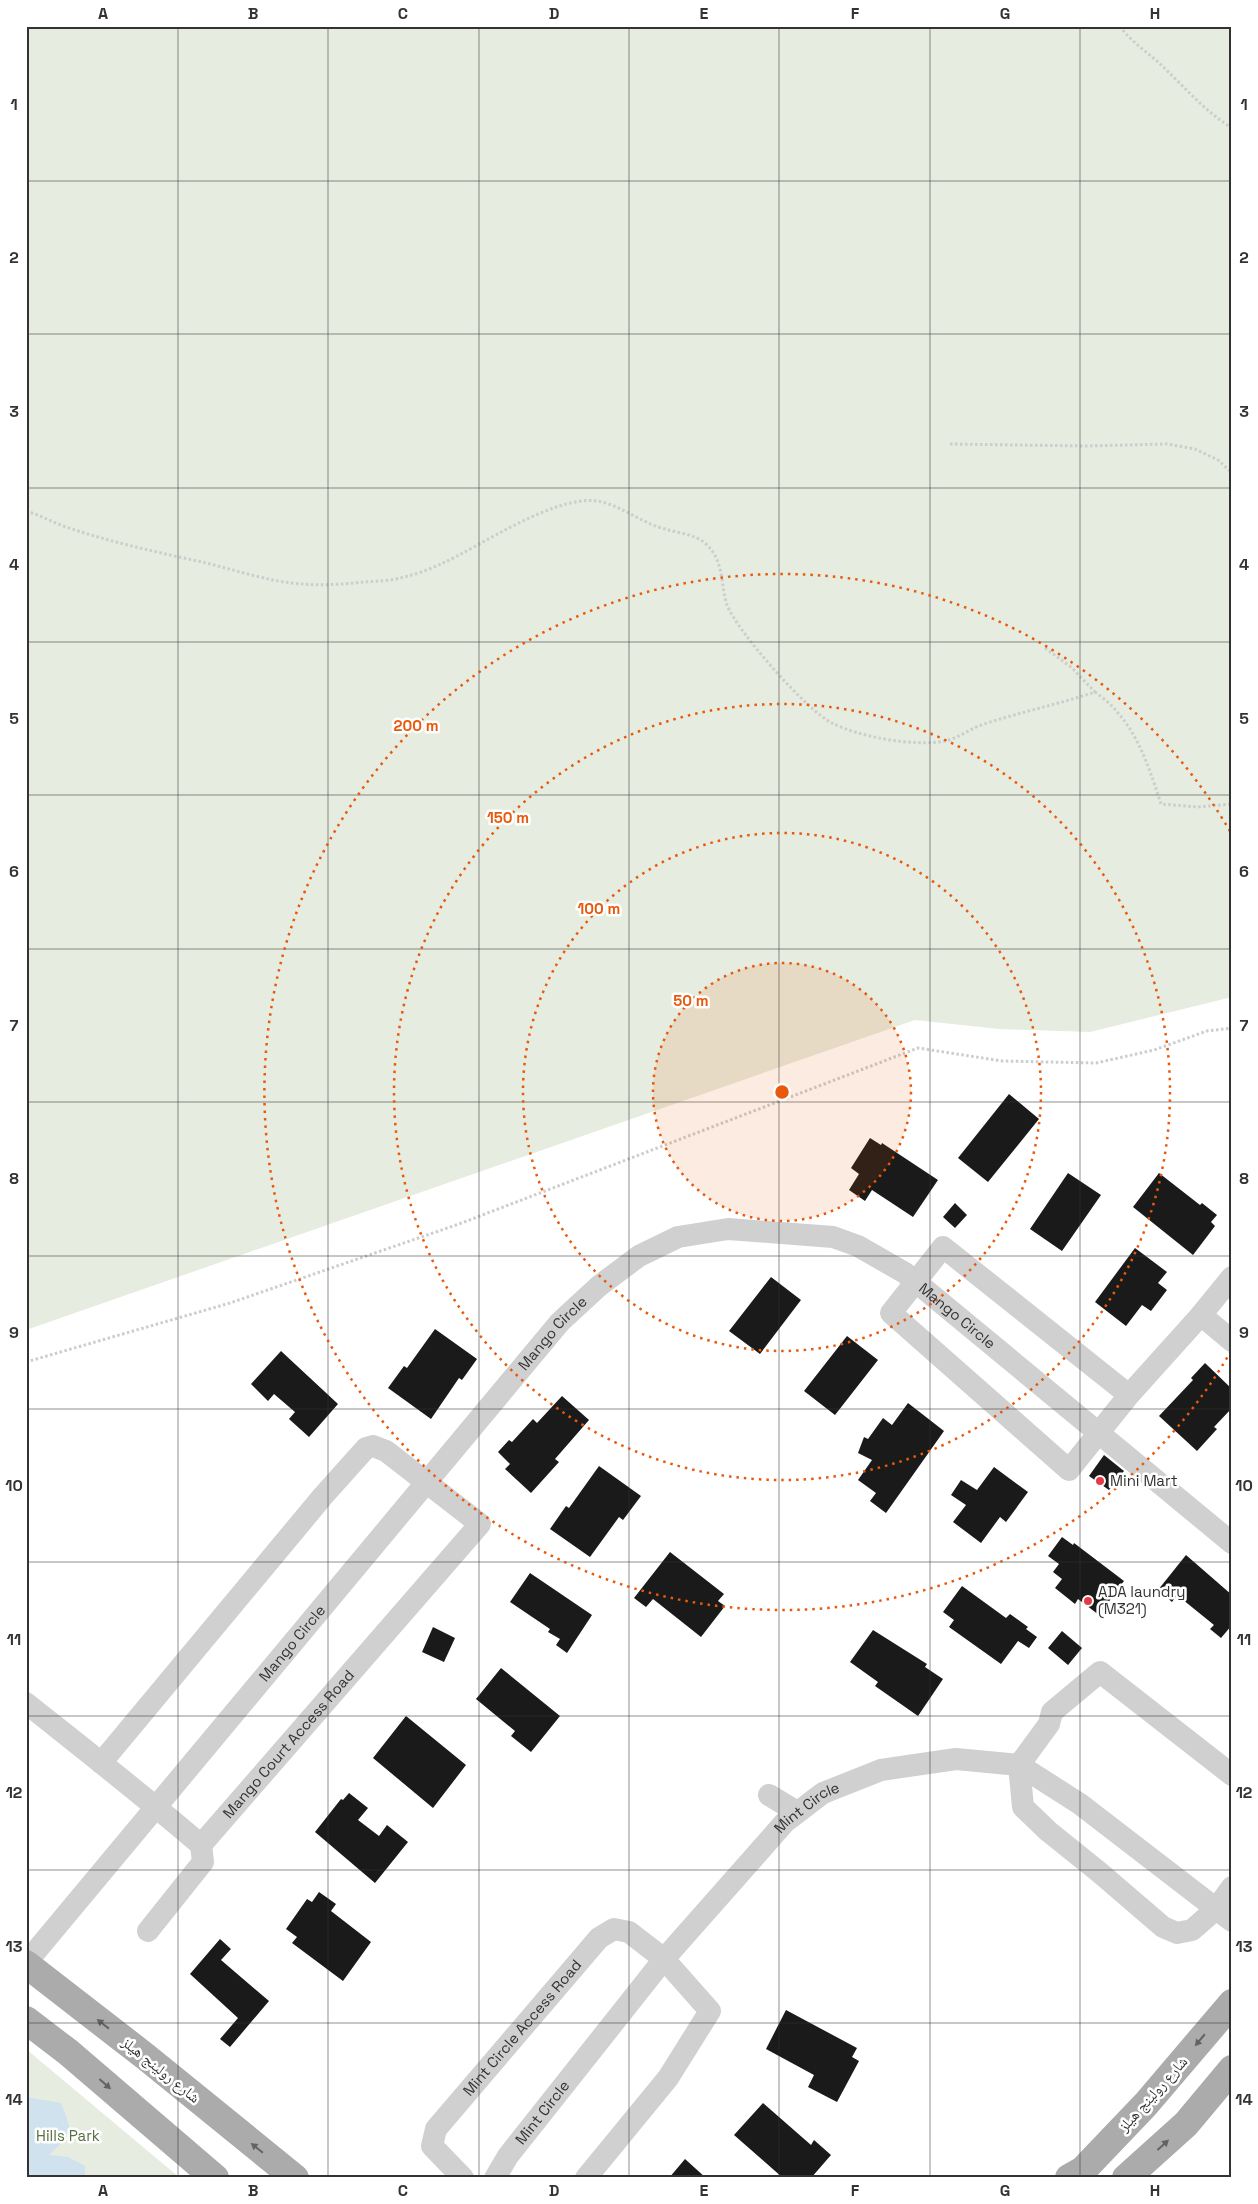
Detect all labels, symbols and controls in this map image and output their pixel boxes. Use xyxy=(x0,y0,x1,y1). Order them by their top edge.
text: A xyxy=(98,3,108,24)
text: B xyxy=(248,3,258,24)
text: C xyxy=(398,3,408,24)
text: D xyxy=(549,3,559,24)
text: E xyxy=(700,3,709,24)
text: F xyxy=(851,3,860,24)
text: G xyxy=(1000,3,1010,24)
text: H xyxy=(1150,3,1160,24)
text: 1 xyxy=(10,94,18,115)
text: 1 xyxy=(1240,94,1248,115)
text: 2 xyxy=(9,247,19,268)
text: 2 xyxy=(1239,247,1249,268)
text: 3 xyxy=(9,401,19,422)
text: 3 xyxy=(1239,401,1249,422)
text: 4 xyxy=(9,554,19,575)
text: 4 xyxy=(1239,554,1249,575)
text: 5 xyxy=(9,708,19,729)
text: 5 xyxy=(1239,708,1249,729)
text: 200 m xyxy=(394,716,438,735)
text: 150 m xyxy=(487,808,529,827)
text: 6 xyxy=(9,861,19,882)
text: 6 xyxy=(1239,861,1249,882)
text: 100 m xyxy=(578,899,620,918)
text: 50 m xyxy=(673,991,709,1010)
text: 7 xyxy=(10,1015,19,1036)
text: 7 xyxy=(1240,1015,1249,1036)
centre of rings xyxy=(773,1083,791,1101)
text: 8 xyxy=(9,1168,19,1189)
text: 8 xyxy=(1239,1168,1249,1189)
street label: Mango Circle xyxy=(915,1278,1000,1353)
street label: Mango Circle xyxy=(514,1292,591,1374)
text: 9 xyxy=(9,1322,19,1343)
text: 9 xyxy=(1239,1322,1249,1343)
place label: Mini Mart xyxy=(1110,1471,1178,1490)
text: 10 xyxy=(5,1475,23,1496)
marker: Mini Mart xyxy=(1094,1475,1106,1487)
text: 10 xyxy=(1235,1475,1253,1496)
place label: ADA laundry (M321) xyxy=(1098,1582,1185,1619)
marker: ADA laundry (M321) xyxy=(1082,1595,1094,1607)
street label: Mango Circle xyxy=(255,1601,329,1685)
text: 11 xyxy=(7,1629,21,1650)
text: 11 xyxy=(1237,1629,1251,1650)
street label: Mango Court Access Road xyxy=(219,1666,358,1822)
street label: Mint Circle xyxy=(770,1777,842,1837)
text: 12 xyxy=(6,1782,22,1803)
text: 12 xyxy=(1236,1782,1252,1803)
text: 13 xyxy=(6,1936,23,1957)
text: 13 xyxy=(1236,1936,1253,1957)
street label: Mint Circle Access Road xyxy=(459,1955,585,2100)
one-way arrow xyxy=(97,2018,110,2029)
street label: شارع رولينج هيلز xyxy=(117,2032,204,2108)
one-way arrow xyxy=(1195,2033,1206,2046)
street label: شارع رولينج هيلز xyxy=(1113,2052,1192,2137)
street label: Mint Circle xyxy=(511,2076,573,2148)
one-way arrow xyxy=(98,2078,110,2090)
text: 14 xyxy=(5,2089,23,2110)
text: 14 xyxy=(1235,2089,1253,2110)
park label: Hills Park xyxy=(36,2126,100,2145)
one-way arrow xyxy=(1156,2139,1168,2151)
one-way arrow xyxy=(251,2143,263,2154)
text: A xyxy=(98,2180,108,2201)
text: B xyxy=(248,2180,258,2201)
text: C xyxy=(398,2180,408,2201)
text: D xyxy=(549,2180,559,2201)
text: E xyxy=(700,2180,709,2201)
text: F xyxy=(851,2180,860,2201)
text: G xyxy=(1000,2180,1010,2201)
text: H xyxy=(1150,2180,1160,2201)

